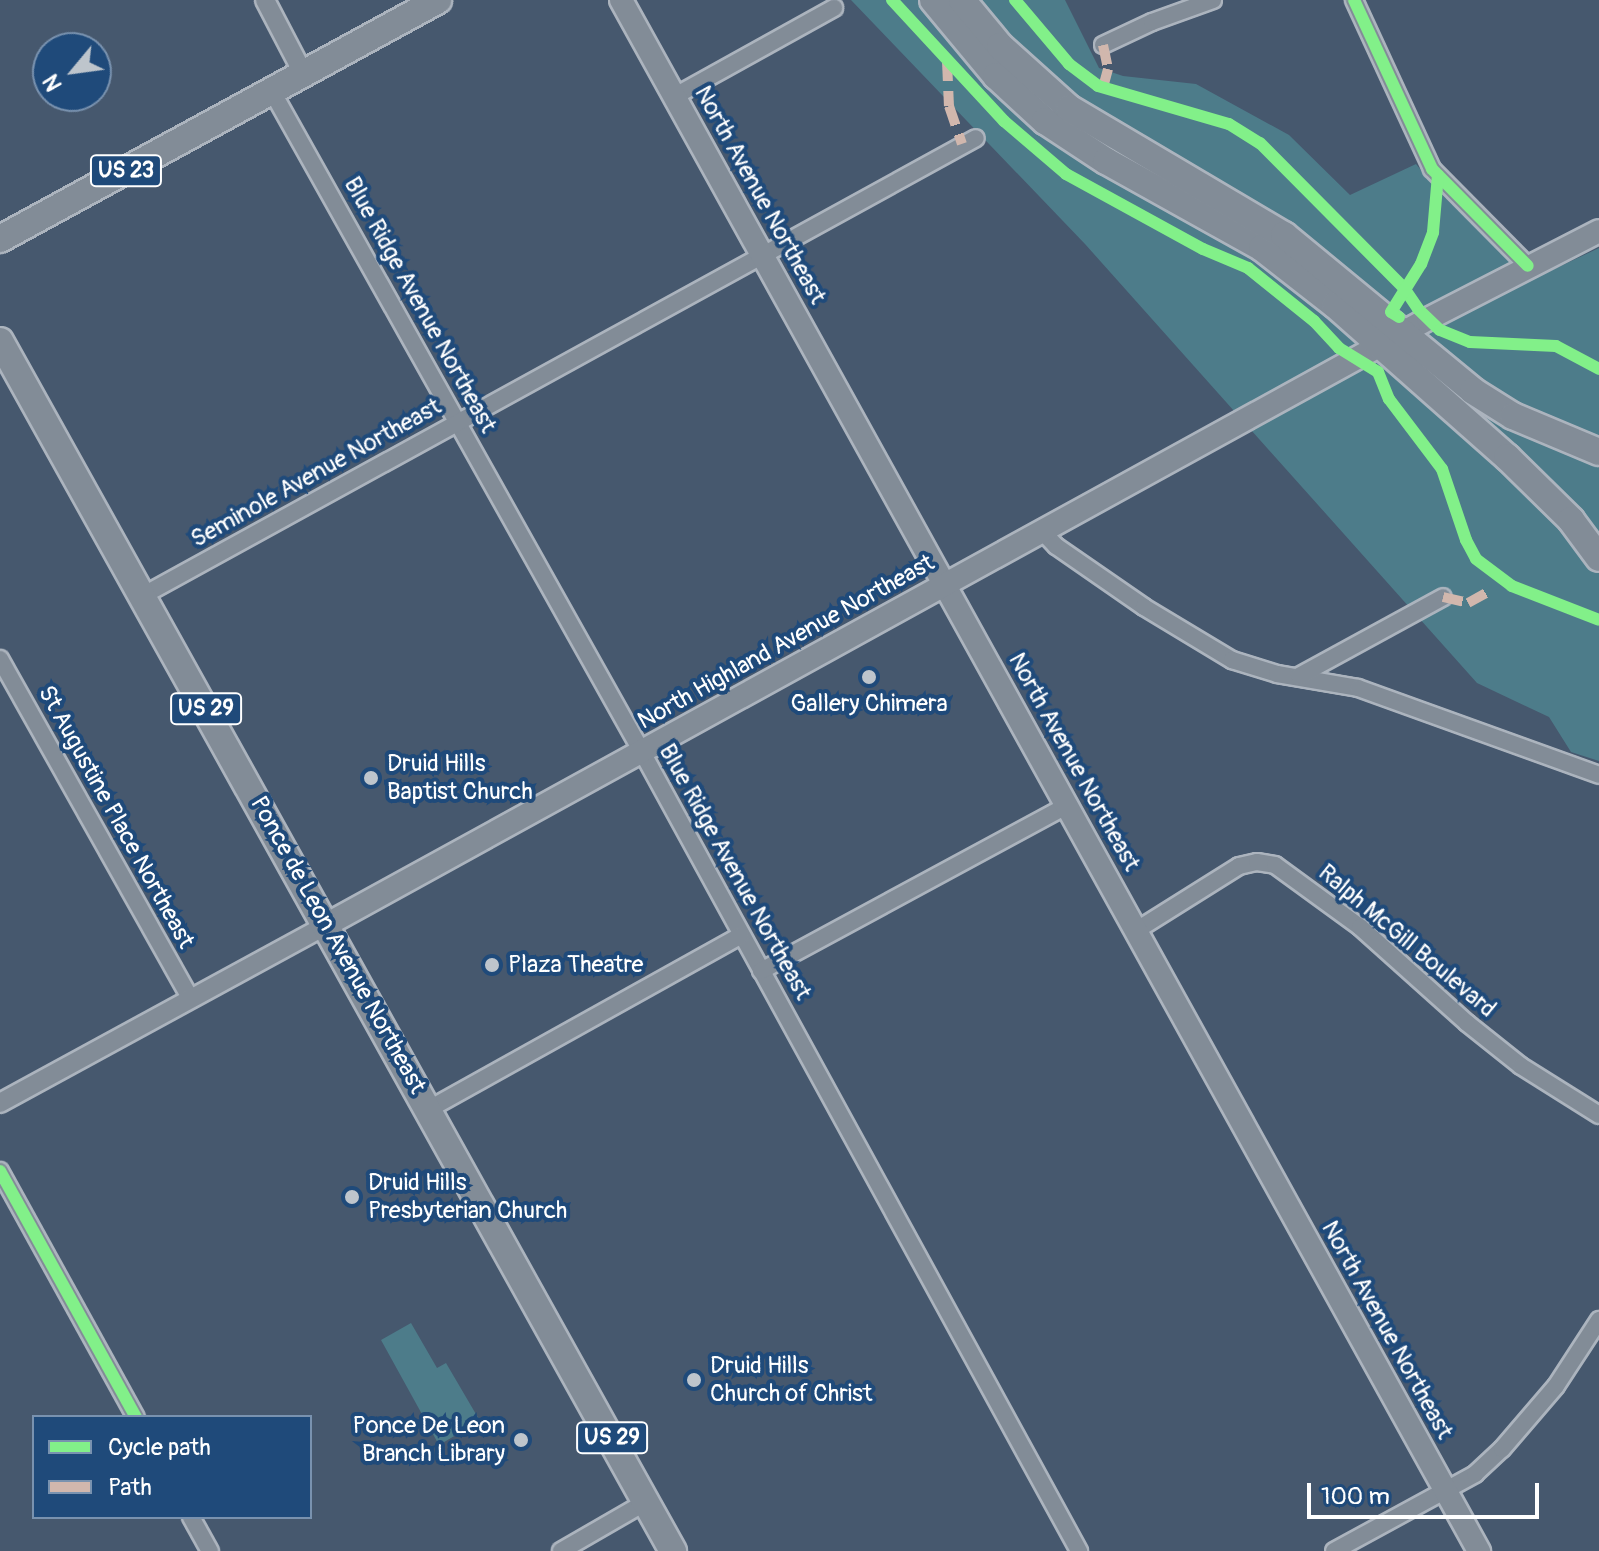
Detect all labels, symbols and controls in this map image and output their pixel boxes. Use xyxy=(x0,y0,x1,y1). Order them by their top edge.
north arrow xyxy=(32,32,112,112)
text: N xyxy=(37,69,69,96)
street label: North Avenue Northeast xyxy=(688,81,832,309)
road number: US 23 xyxy=(88,153,164,189)
street label: Blue Ridge Avenue Northeast xyxy=(338,172,502,438)
street label: Seminole Avenue Northeast xyxy=(186,392,446,554)
street label: North Highland Avenue Northeast xyxy=(633,548,939,736)
street label: North Avenue Northeast xyxy=(1002,648,1146,876)
marker: Gallery Chimera xyxy=(860,668,878,686)
street label: St Augustine Place Northeast xyxy=(32,681,200,953)
place label: Gallery Chimera xyxy=(790,690,948,718)
road number: US 29 xyxy=(170,691,242,727)
street label: Blue Ridge Avenue Northeast xyxy=(653,739,817,1005)
place label: Druid Hills Baptist Church xyxy=(387,750,533,806)
marker: Druid Hills Baptist Church xyxy=(362,769,380,787)
street label: Ponce de Leon Avenue Northeast xyxy=(244,791,432,1099)
street label: Ralph McGill Boulevard xyxy=(1312,858,1502,1024)
place label: Plaza Theatre xyxy=(508,951,643,979)
marker: Plaza Theatre xyxy=(483,956,501,974)
place label: Druid Hills Presbyterian Church xyxy=(368,1169,567,1225)
marker: Druid Hills Presbyterian Church xyxy=(343,1188,361,1206)
street label: North Avenue Northeast xyxy=(1315,1216,1459,1444)
place label: Druid Hills Church of Christ xyxy=(710,1352,873,1408)
marker: Druid Hills Church of Christ xyxy=(685,1371,703,1389)
place label: Ponce De Leon Branch Library xyxy=(353,1412,505,1468)
legend xyxy=(32,1415,312,1519)
road number: US 29 xyxy=(576,1420,648,1456)
marker: Ponce De Leon Branch Library xyxy=(512,1431,530,1449)
text: Cycle path xyxy=(108,1433,211,1462)
scale bar xyxy=(1311,1467,1543,1517)
text: Path xyxy=(108,1473,152,1502)
text: 100 m xyxy=(1321,1482,1390,1511)

